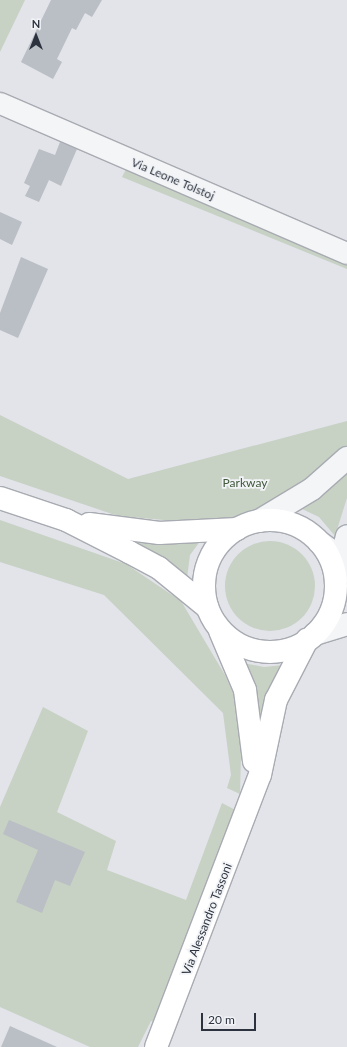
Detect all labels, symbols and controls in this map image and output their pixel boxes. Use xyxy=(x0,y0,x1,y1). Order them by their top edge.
north arrow xyxy=(16,16,56,56)
text: N xyxy=(32,17,40,30)
street label: Via Leone Tolstoj xyxy=(129,155,217,203)
park label: Parkway xyxy=(223,476,267,490)
street label: Via Alessandro Tassoni xyxy=(179,861,235,977)
scale bar xyxy=(203,1005,258,1031)
text: 20 m xyxy=(208,1012,235,1027)

